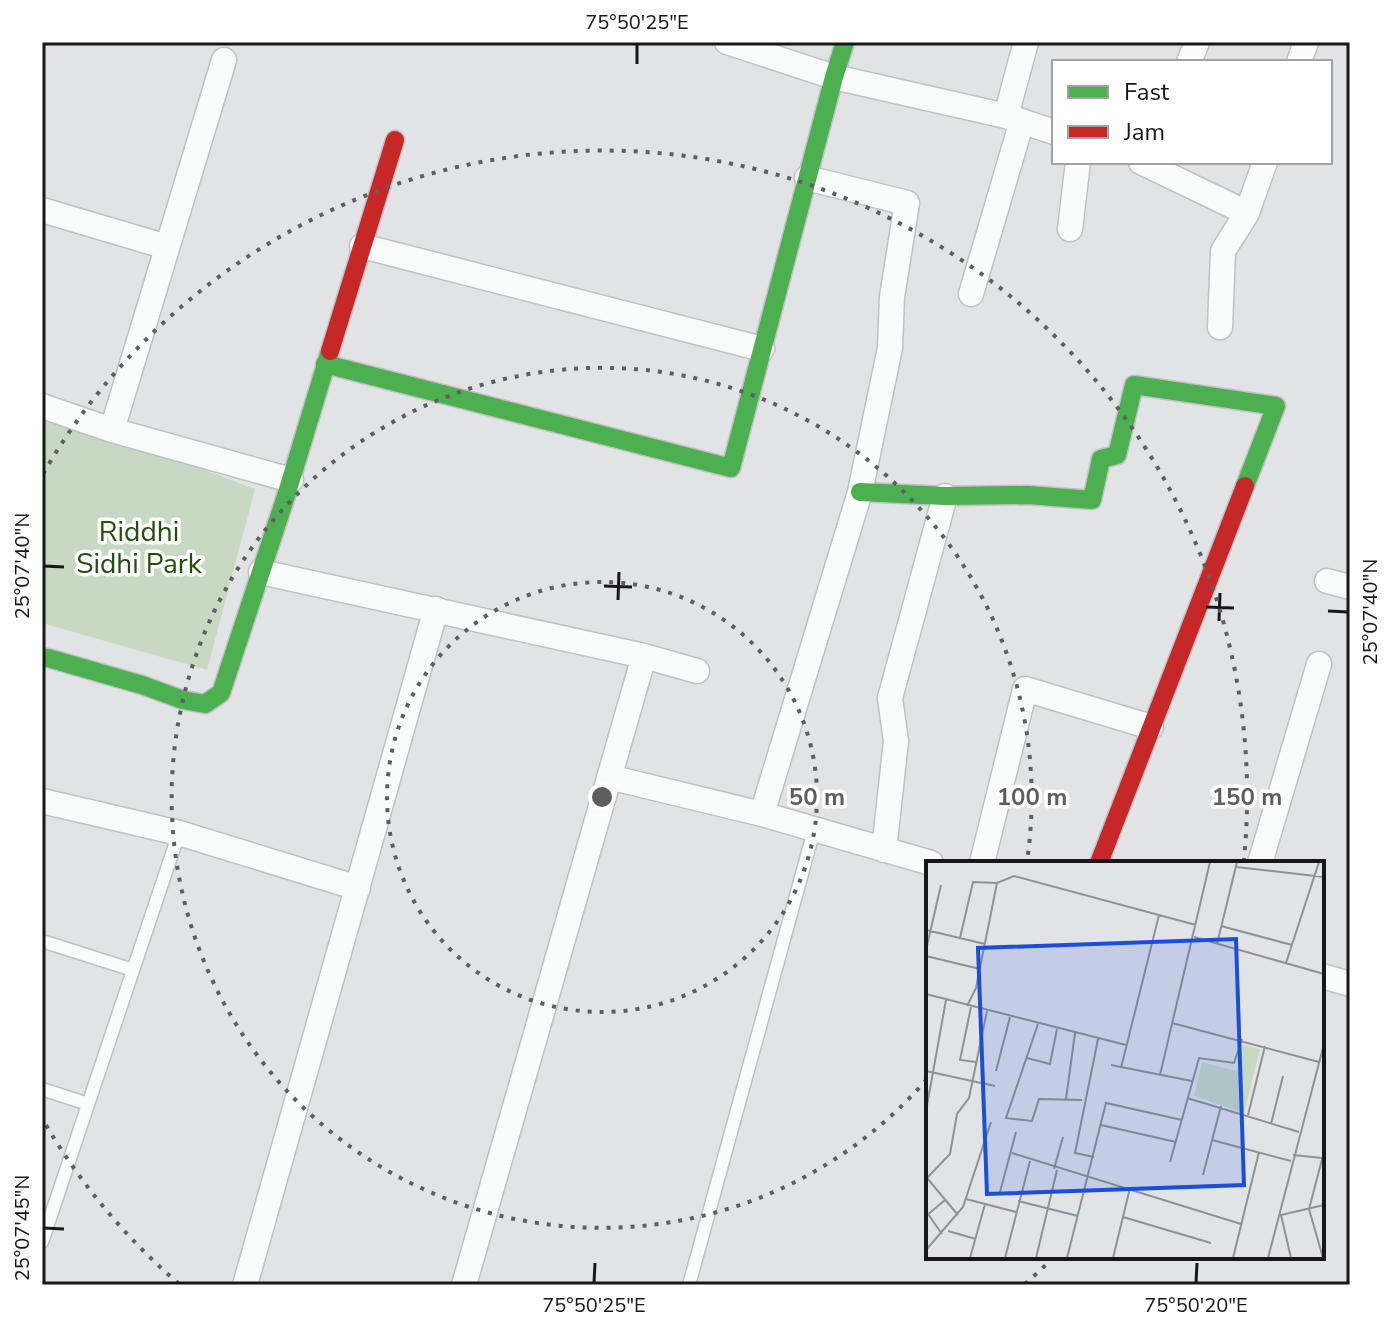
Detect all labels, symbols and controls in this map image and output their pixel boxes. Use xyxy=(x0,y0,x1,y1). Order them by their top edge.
text: 75°50'25"E xyxy=(585,9,689,36)
legend xyxy=(1052,60,1332,164)
text: Fast xyxy=(1124,76,1170,108)
text: Jam xyxy=(1123,116,1165,148)
text: 25°07'40"N xyxy=(9,513,36,619)
park label: Riddhi Sidhi Park xyxy=(76,513,203,583)
text: 25°07'40"N xyxy=(1357,559,1384,665)
text: 50 m xyxy=(789,781,845,813)
text: 100 m xyxy=(997,781,1067,813)
text: 150 m xyxy=(1212,781,1282,813)
centre of rings xyxy=(588,783,616,811)
inset map xyxy=(926,861,1324,1259)
text: 25°07'45"N xyxy=(9,1175,36,1281)
text: 75°50'25"E xyxy=(542,1292,646,1319)
text: 75°50'20"E xyxy=(1144,1292,1248,1319)

